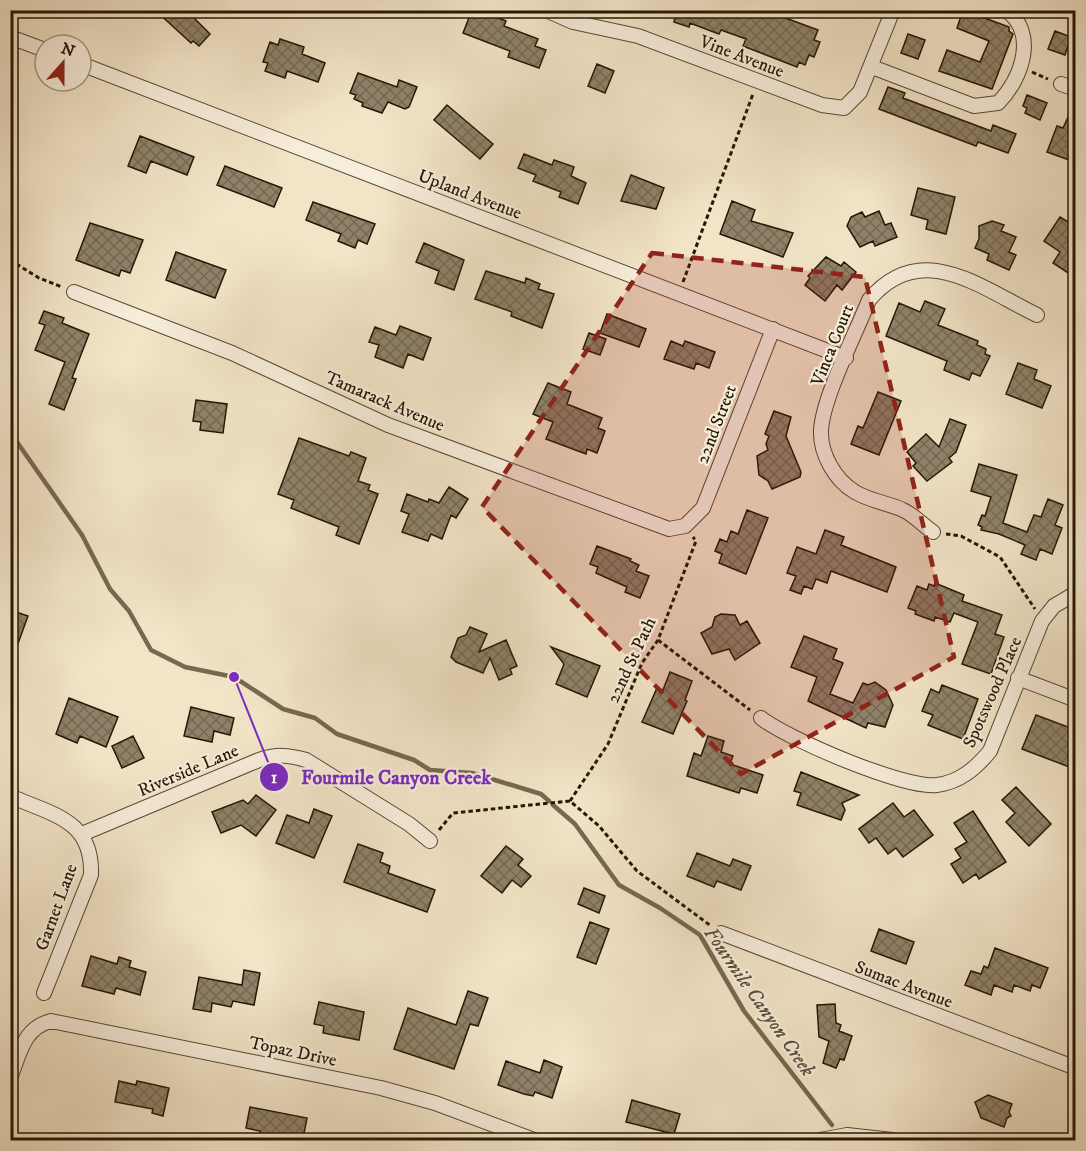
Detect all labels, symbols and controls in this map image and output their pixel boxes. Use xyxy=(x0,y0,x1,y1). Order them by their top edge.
street label: Vine Avenue xyxy=(695,30,787,83)
north arrow xyxy=(33,33,93,93)
text: N xyxy=(58,38,78,62)
street label: Upland Avenue xyxy=(415,165,525,225)
street label: Vinca Court xyxy=(806,301,859,390)
street label: Tamarack Avenue xyxy=(322,367,448,437)
street label: 22nd Street xyxy=(692,382,742,467)
street label: 22nd St Path xyxy=(602,613,662,707)
street label: Spotswood Place xyxy=(959,633,1027,751)
street label: Riverside Lane xyxy=(135,740,242,802)
callout: Fourmile Canyon Creek xyxy=(259,758,503,796)
text: Fourmile Canyon Creek xyxy=(301,766,492,791)
text: 1 xyxy=(271,767,278,789)
street label: Garnet Lane xyxy=(31,861,83,954)
water label: Fourmile Canyon Creek xyxy=(698,922,820,1082)
street label: Sumac Avenue xyxy=(852,956,956,1014)
street label: Topaz Drive xyxy=(247,1032,339,1072)

